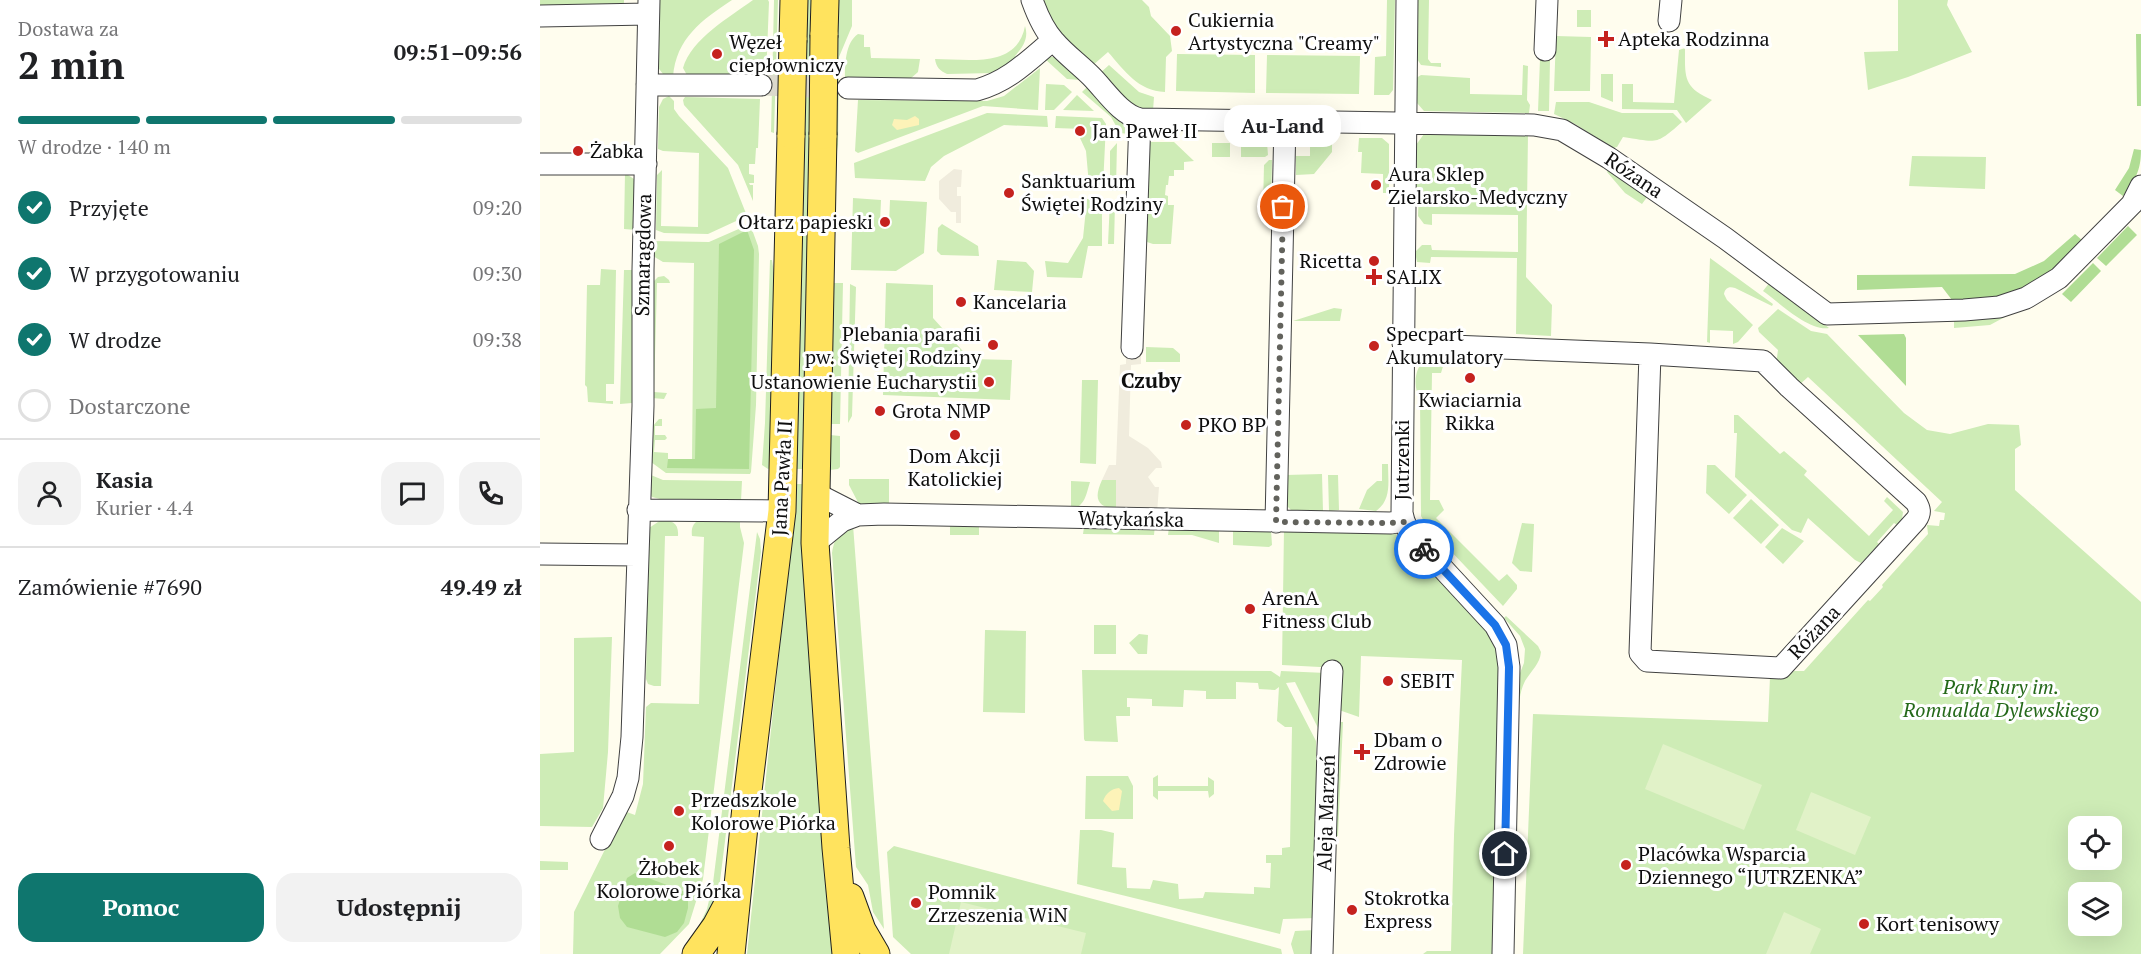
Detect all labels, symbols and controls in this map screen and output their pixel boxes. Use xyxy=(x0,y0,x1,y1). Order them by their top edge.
place label: Cukiernia Artystyczna "Creamy" xyxy=(1188,6,1380,56)
text: Dostawa za xyxy=(18,15,119,42)
marker: Cukiernia Artystyczna "Creamy" xyxy=(1169,24,1183,38)
place label: Apteka Rodzinna xyxy=(1618,25,1770,52)
place label: Węzeł ciepłowniczy xyxy=(729,28,845,78)
marker: Apteka Rodzinna xyxy=(1599,32,1613,46)
text: 09:51–09:56 xyxy=(394,37,522,66)
text: 2 min xyxy=(18,38,125,90)
marker: Węzeł ciepłowniczy xyxy=(710,47,724,61)
callout: Au-Land xyxy=(1224,105,1341,147)
text: Au-Land xyxy=(1241,112,1324,139)
place label: Jan Paweł II xyxy=(1092,117,1197,144)
marker: Jan Paweł II xyxy=(1073,124,1087,138)
text: W drodze · 140 m xyxy=(18,133,171,160)
place label: Żabka xyxy=(590,137,644,164)
marker: Żabka xyxy=(571,144,585,158)
street label: Różana xyxy=(1600,145,1669,204)
place label: Aura Sklep Zielarsko-Medyczny xyxy=(1388,160,1568,210)
place label: Sanktuarium Świętej Rodziny xyxy=(1021,167,1164,217)
marker: Aura Sklep Zielarsko-Medyczny xyxy=(1369,178,1383,192)
pin xyxy=(1257,181,1308,232)
marker: Sanktuarium Świętej Rodziny xyxy=(1002,186,1016,200)
icon: bag xyxy=(1266,190,1299,223)
icon: check xyxy=(18,191,51,224)
text: Przyjęte xyxy=(69,193,149,222)
street label: Szmaragdowa xyxy=(628,193,657,317)
text: 09:20 xyxy=(473,194,522,221)
place label: Ołtarz papieski xyxy=(738,208,873,235)
marker: Ołtarz papieski xyxy=(878,215,892,229)
place label: Ricetta xyxy=(1299,247,1362,274)
marker: Ricetta xyxy=(1367,254,1381,268)
icon: check xyxy=(18,257,51,290)
text: W przygotowaniu xyxy=(69,259,240,288)
text: 09:30 xyxy=(473,260,522,287)
place label: SALIX xyxy=(1386,263,1442,290)
marker: SALIX xyxy=(1367,270,1381,284)
place label: Kancelaria xyxy=(973,288,1067,315)
marker: Kancelaria xyxy=(954,295,968,309)
place label: Plebania parafii pw. Świętej Rodziny xyxy=(805,320,982,370)
place label: Specpart Akumulatory xyxy=(1386,320,1504,370)
icon: check xyxy=(18,323,51,356)
text: W drodze xyxy=(69,325,161,354)
text: 09:38 xyxy=(473,326,522,353)
marker: Plebania parafii pw. Świętej Rodziny xyxy=(986,338,1000,352)
marker: Specpart Akumulatory xyxy=(1367,339,1381,353)
district label: Czuby xyxy=(1121,366,1182,394)
place label: Ustanowienie Eucharystii xyxy=(751,368,977,395)
marker: Kwiaciarnia Rikka xyxy=(1463,371,1477,385)
marker: Ustanowienie Eucharystii xyxy=(982,375,996,389)
place label: Kwiaciarnia Rikka xyxy=(1418,386,1522,436)
text: Dostarczone xyxy=(69,391,191,420)
place label: Grota NMP xyxy=(892,397,991,424)
marker: Grota NMP xyxy=(873,404,887,418)
place label: PKO BP xyxy=(1198,411,1266,438)
marker: PKO BP xyxy=(1179,418,1193,432)
street label: Jana Pawła II xyxy=(765,419,798,537)
street label: Jutrzenki xyxy=(1388,419,1415,501)
marker: Dom Akcji Katolickiej xyxy=(948,428,962,442)
place label: Dom Akcji Katolickiej xyxy=(907,442,1003,492)
button: person xyxy=(18,462,81,525)
button: chat xyxy=(381,462,444,525)
button: phone xyxy=(459,462,522,525)
text: Kasia xyxy=(96,465,153,494)
text: Kurier · 4.4 xyxy=(96,494,193,521)
street label: Watykańska xyxy=(1078,504,1184,533)
courier xyxy=(1394,519,1454,579)
icon: bike xyxy=(1408,533,1441,566)
text: Zamówienie #7690 xyxy=(18,572,202,601)
text: 49.49 zł xyxy=(441,572,522,601)
place label: ArenA Fitness Club xyxy=(1262,584,1372,634)
street label: Różana xyxy=(1782,599,1846,665)
marker: ArenA Fitness Club xyxy=(1243,602,1257,616)
place label: SEBIT xyxy=(1400,667,1454,694)
park label: Park Rury im. Romualda Dylewskiego xyxy=(1902,673,2099,723)
marker: SEBIT xyxy=(1381,674,1395,688)
place label: Dbam o Zdrowie xyxy=(1374,726,1446,776)
marker: Dbam o Zdrowie xyxy=(1355,745,1369,759)
street label: Aleja Marzeń xyxy=(1310,754,1341,872)
place label: Przedszkole Kolorowe Piórka xyxy=(691,786,836,836)
marker: Przedszkole Kolorowe Piórka xyxy=(672,804,686,818)
map controls xyxy=(2068,816,2122,936)
button: locate xyxy=(2068,816,2122,870)
pin xyxy=(1479,828,1530,879)
icon: home xyxy=(1488,837,1521,870)
marker: Żłobek Kolorowe Piórka xyxy=(662,839,676,853)
place label: Placówka Wsparcia Dziennego “JUTRZENKA” xyxy=(1638,840,1864,890)
place label: Żłobek Kolorowe Piórka xyxy=(597,854,741,904)
marker: Placówka Wsparcia Dziennego “JUTRZENKA” xyxy=(1619,858,1633,872)
button: Pomoc xyxy=(18,873,264,942)
button: Udostępnij xyxy=(276,873,522,942)
place label: Pomnik Zrzeszenia WiN xyxy=(928,878,1068,928)
button: layers xyxy=(2068,882,2122,936)
place label: Stokrotka Express xyxy=(1364,884,1450,934)
marker: Pomnik Zrzeszenia WiN xyxy=(909,896,923,910)
marker: Stokrotka Express xyxy=(1345,903,1359,917)
place label: Kort tenisowy xyxy=(1876,910,2000,937)
marker: Kort tenisowy xyxy=(1857,917,1871,931)

